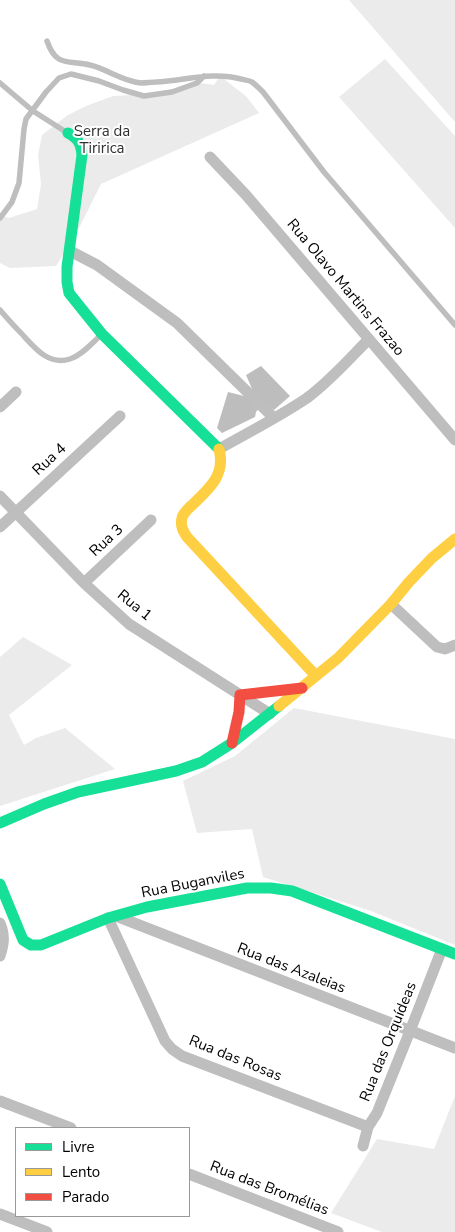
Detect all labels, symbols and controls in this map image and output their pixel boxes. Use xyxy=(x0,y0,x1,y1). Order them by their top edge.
park label: Serra da Tiririca xyxy=(74,123,130,158)
street label: Rua Olavo Martins Frazao xyxy=(282,216,408,360)
street label: Rua 4 xyxy=(30,440,70,480)
street label: Rua 3 xyxy=(87,521,127,561)
street label: Rua 1 xyxy=(113,587,155,625)
street label: Rua Buganviles xyxy=(140,865,246,903)
street label: Rua das Azaleias xyxy=(234,940,348,998)
street label: Rua das Orquídeas xyxy=(357,980,421,1104)
street label: Rua das Rosas xyxy=(186,1032,284,1086)
legend xyxy=(15,1127,190,1217)
text: Livre xyxy=(62,1137,95,1157)
street label: Rua das Bromélias xyxy=(207,1158,331,1220)
text: Lento xyxy=(62,1162,100,1182)
text: Parado xyxy=(62,1187,109,1207)

